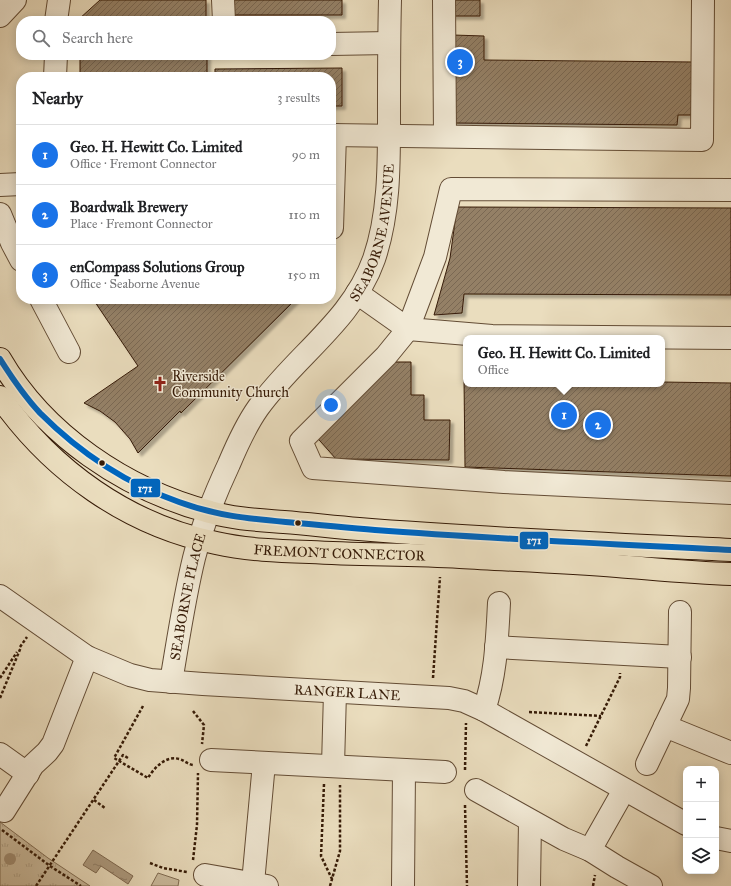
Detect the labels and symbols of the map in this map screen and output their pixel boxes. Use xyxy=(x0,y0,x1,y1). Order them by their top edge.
pin: 3 xyxy=(447,47,473,77)
street label: SEABORNE AVENUE xyxy=(346,163,398,305)
place label: Riverside Community Church xyxy=(172,368,289,401)
church icon: Riverside Community Church xyxy=(151,375,169,393)
your location xyxy=(321,395,341,415)
pin: 1 xyxy=(551,400,577,430)
pin: 2 xyxy=(585,410,611,440)
unlabelled marker xyxy=(97,458,107,468)
line badge: 171 xyxy=(130,478,161,498)
text: 171 xyxy=(138,482,153,495)
unlabelled marker xyxy=(293,518,303,528)
street label: SEABORNE PLACE xyxy=(167,531,210,662)
line badge: 171 xyxy=(519,531,549,550)
text: 171 xyxy=(527,534,542,547)
street label: FREMONT CONNECTOR xyxy=(253,541,427,564)
street label: RANGER LANE xyxy=(294,681,401,704)

